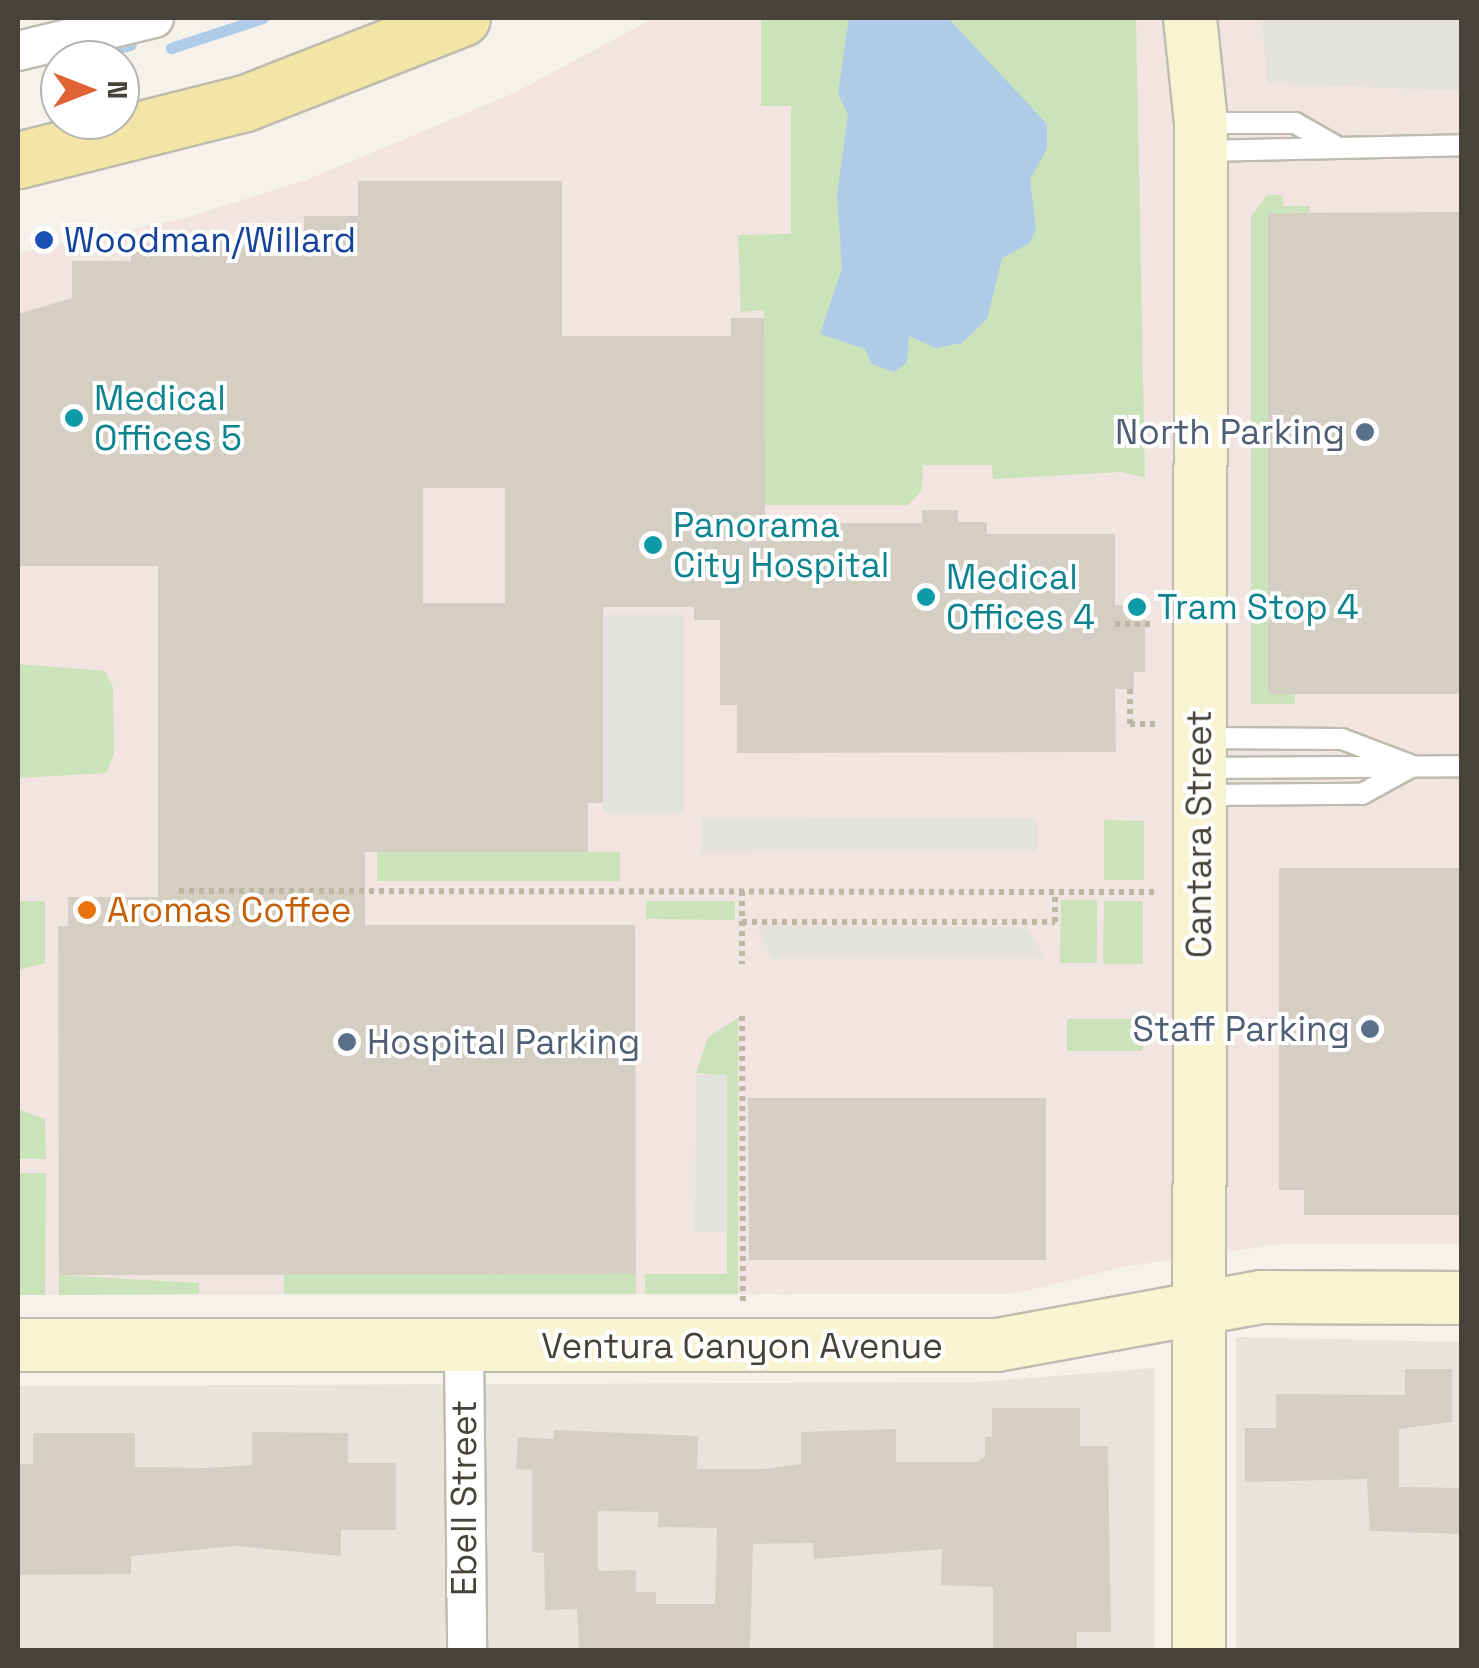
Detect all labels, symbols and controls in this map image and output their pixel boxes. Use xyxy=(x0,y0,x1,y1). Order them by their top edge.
north arrow xyxy=(40,40,140,140)
text: N xyxy=(100,81,136,99)
place label: Woodman/Willard xyxy=(64,219,356,261)
marker: Woodman/Willard xyxy=(33,229,55,251)
place label: Medical Offices 5 xyxy=(94,377,242,459)
marker: Medical Offices 5 xyxy=(63,407,85,429)
place label: North Parking xyxy=(1115,411,1345,453)
marker: North Parking xyxy=(1354,421,1376,443)
place label: Panorama City Hospital xyxy=(673,504,889,586)
marker: Panorama City Hospital xyxy=(642,534,664,556)
place label: Medical Offices 4 xyxy=(946,556,1095,638)
marker: Medical Offices 4 xyxy=(915,586,937,608)
place label: Tram Stop 4 xyxy=(1157,586,1359,628)
marker: Tram Stop 4 xyxy=(1126,596,1148,618)
street label: Cantara Street xyxy=(1178,710,1220,958)
place label: Aromas Coffee xyxy=(107,889,351,931)
marker: Aromas Coffee xyxy=(76,899,98,921)
place label: Staff Parking xyxy=(1133,1008,1350,1050)
marker: Staff Parking xyxy=(1359,1018,1381,1040)
place label: Hospital Parking xyxy=(367,1021,640,1063)
marker: Hospital Parking xyxy=(336,1031,358,1053)
street label: Ventura Canyon Avenue xyxy=(541,1325,943,1367)
street label: Ebell Street xyxy=(443,1400,485,1596)

